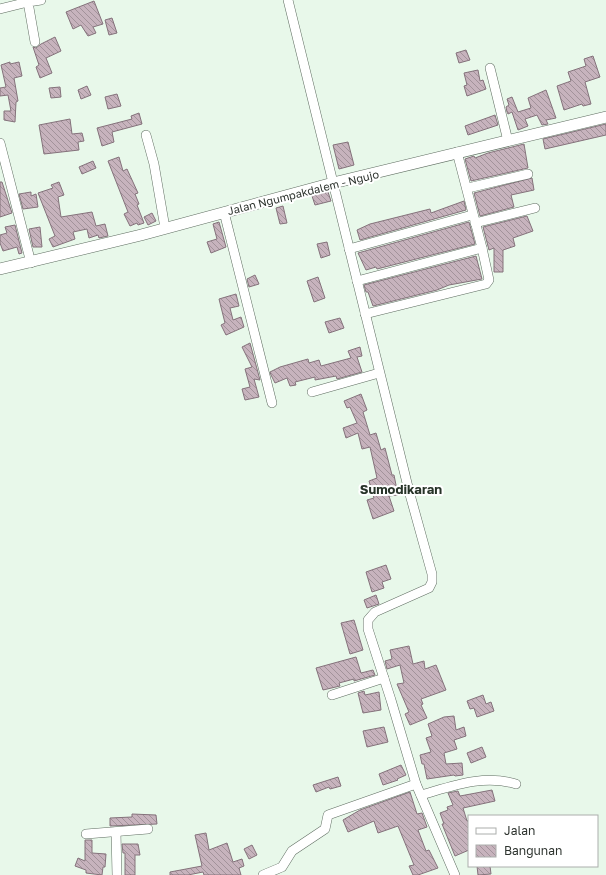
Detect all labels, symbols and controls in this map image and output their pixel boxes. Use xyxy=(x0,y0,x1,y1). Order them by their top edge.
street label: Jalan Ngumpakdalem - Ngujo xyxy=(226,167,380,217)
district label: Sumodikaran xyxy=(360,481,442,497)
legend xyxy=(468,815,598,867)
text: Jalan xyxy=(504,823,535,838)
text: Bangunan xyxy=(504,843,562,858)

